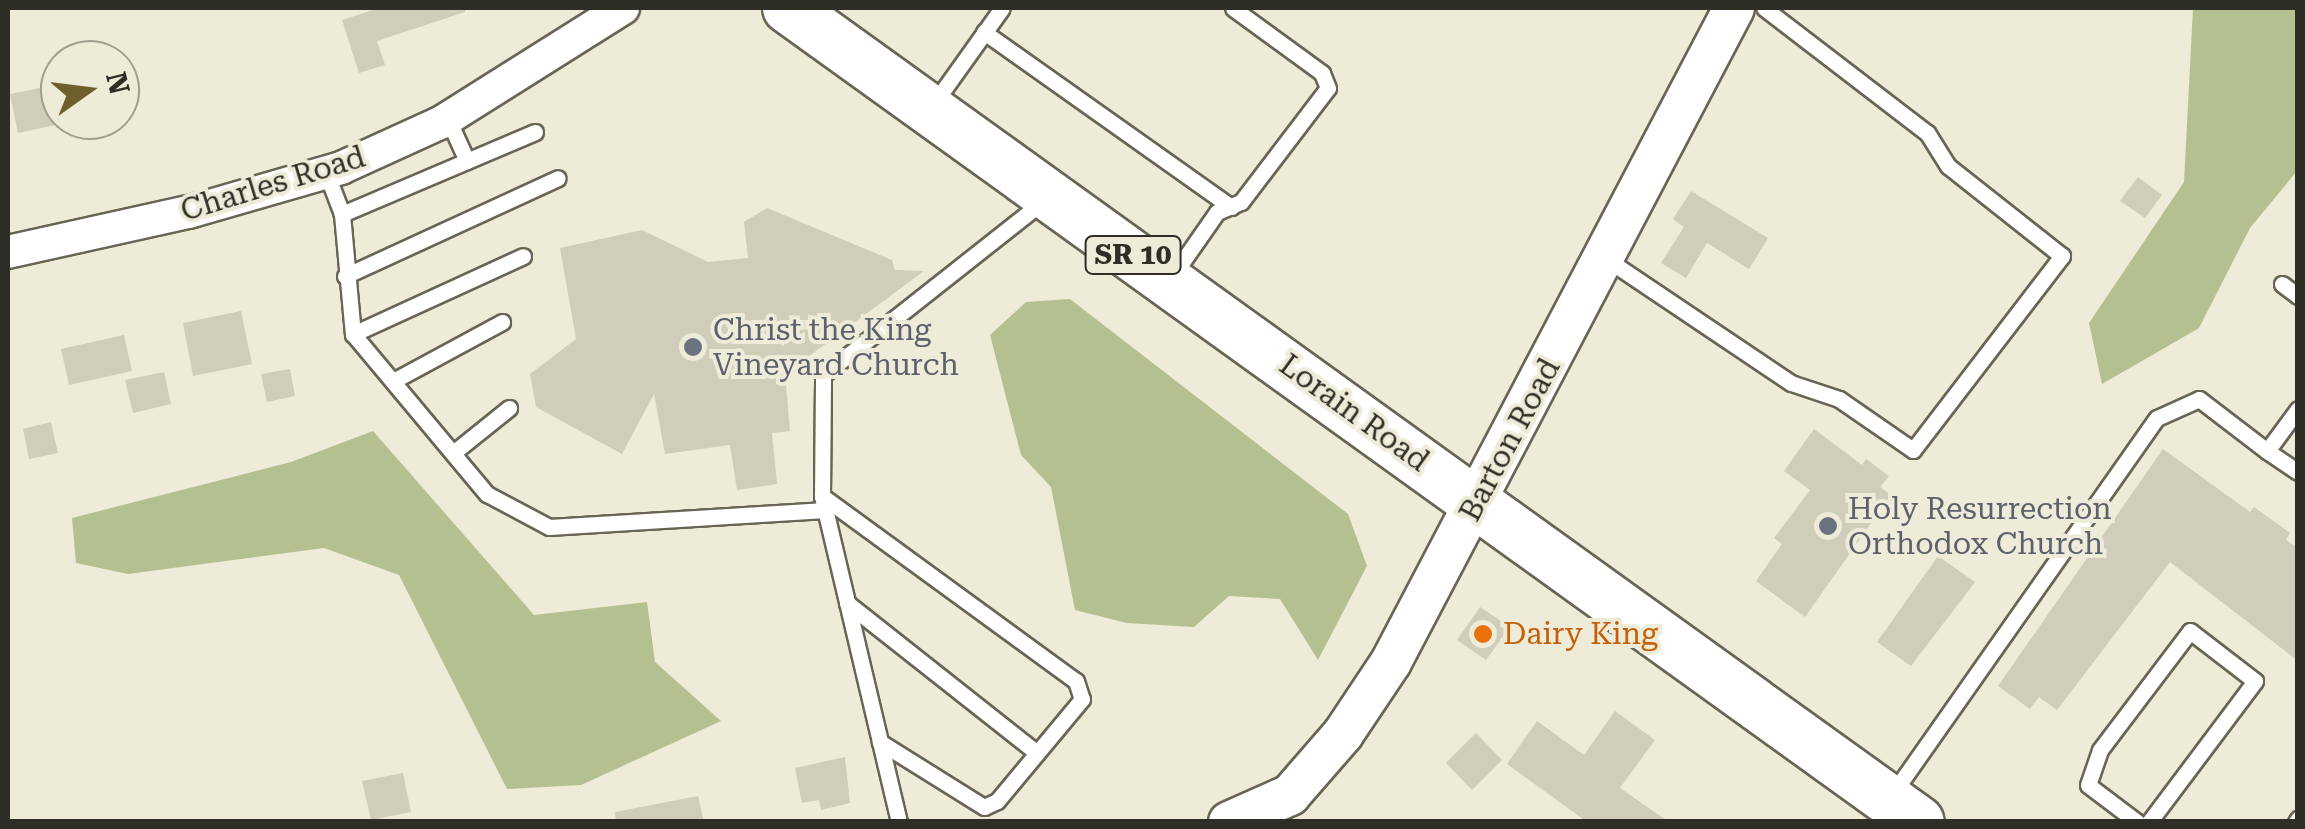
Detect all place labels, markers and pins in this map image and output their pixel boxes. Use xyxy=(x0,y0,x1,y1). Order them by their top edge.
place label: Christ the King Vineyard Church xyxy=(713,312,959,382)
marker: Christ the King Vineyard Church xyxy=(682,336,704,358)
place label: Holy Resurrection Orthodox Church xyxy=(1848,491,2112,562)
marker: Holy Resurrection Orthodox Church xyxy=(1817,515,1839,537)
place label: Dairy King xyxy=(1503,616,1658,652)
marker: Dairy King xyxy=(1472,623,1494,645)

